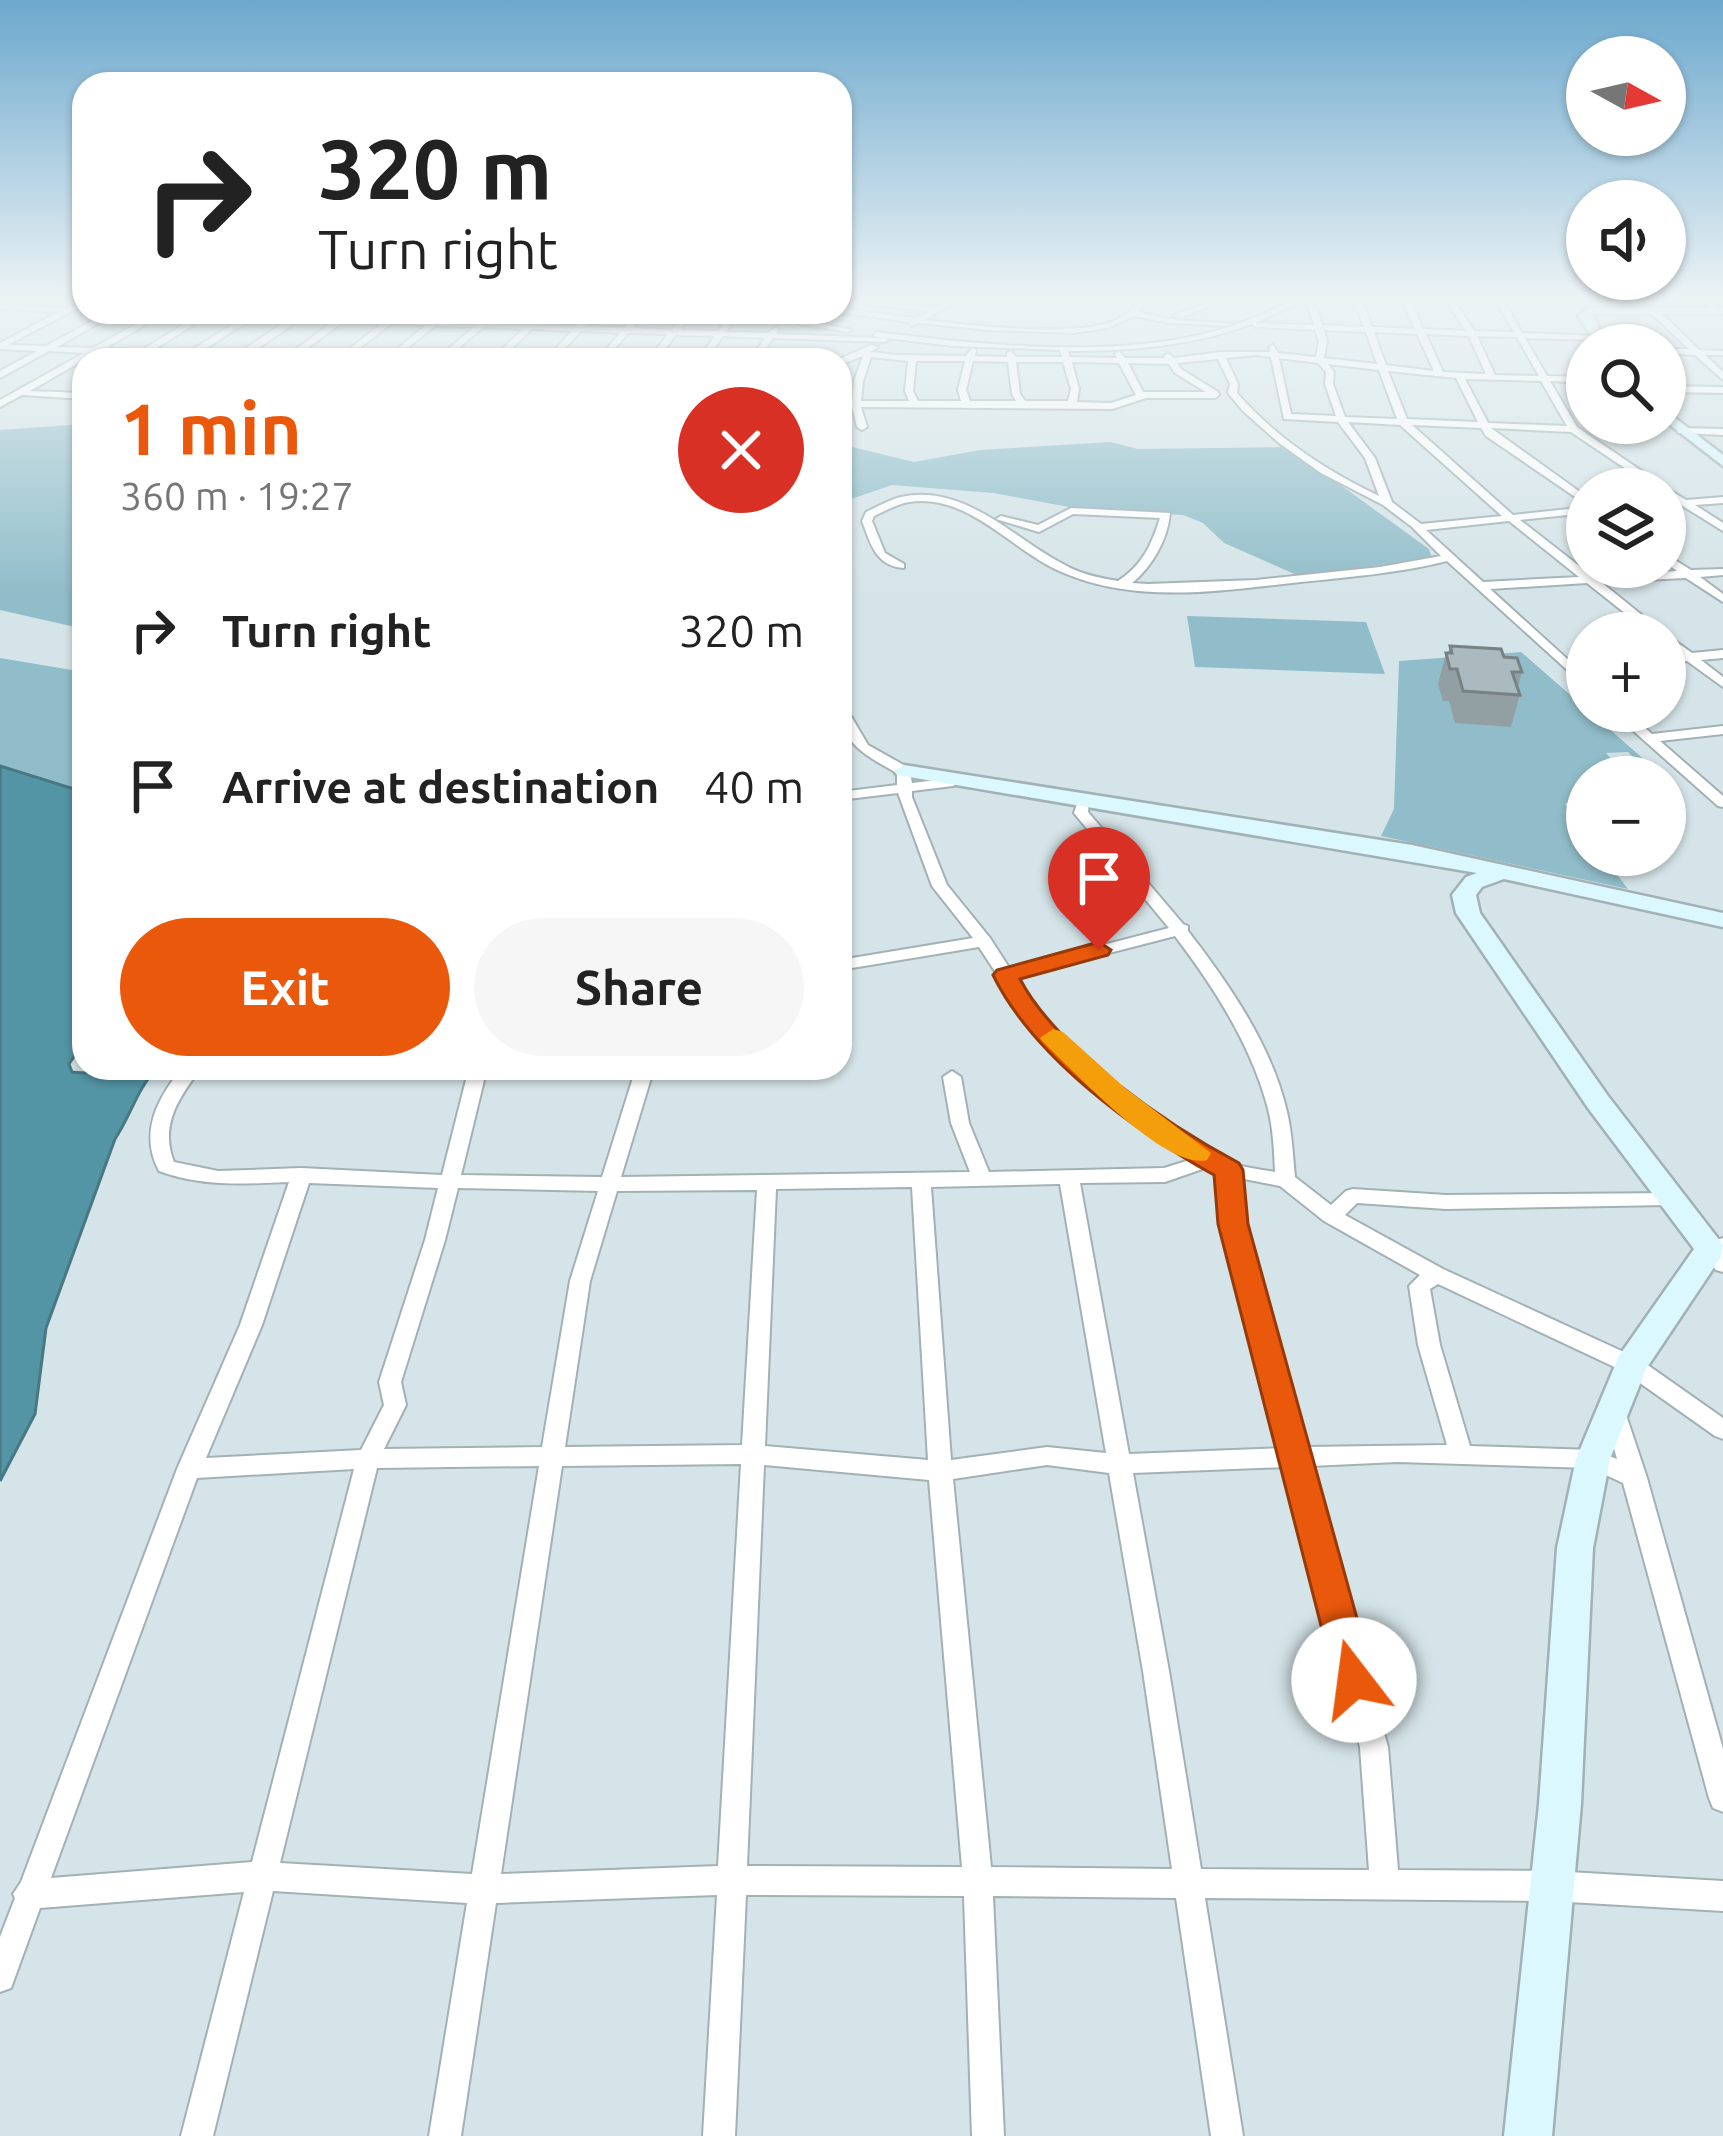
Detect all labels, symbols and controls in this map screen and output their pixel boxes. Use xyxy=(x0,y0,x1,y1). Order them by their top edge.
north arrow xyxy=(1566,36,1686,156)
map controls xyxy=(1566,36,1686,876)
icon: right xyxy=(120,120,276,276)
text: 320 m xyxy=(318,121,552,215)
button: sound xyxy=(1566,180,1686,300)
text: Turn right xyxy=(318,219,558,279)
button: search xyxy=(1566,324,1686,444)
button: close xyxy=(678,387,804,513)
text: 1 min xyxy=(120,388,302,469)
button: layers xyxy=(1566,468,1686,588)
text: 360 m · 19:27 xyxy=(120,474,354,517)
icon: right xyxy=(120,597,186,663)
text: Turn right xyxy=(222,605,431,656)
text: 320 m xyxy=(679,605,804,656)
button: + xyxy=(1566,612,1686,732)
icon: arrive xyxy=(120,753,186,819)
button: − xyxy=(1566,756,1686,876)
text: Arrive at destination xyxy=(222,761,659,812)
text: 40 m xyxy=(704,761,804,812)
pin xyxy=(1048,827,1150,950)
icon: arrive xyxy=(1066,845,1132,911)
button: Exit xyxy=(120,918,450,1056)
button: Share xyxy=(474,918,804,1056)
position arrow xyxy=(1291,1617,1417,1743)

